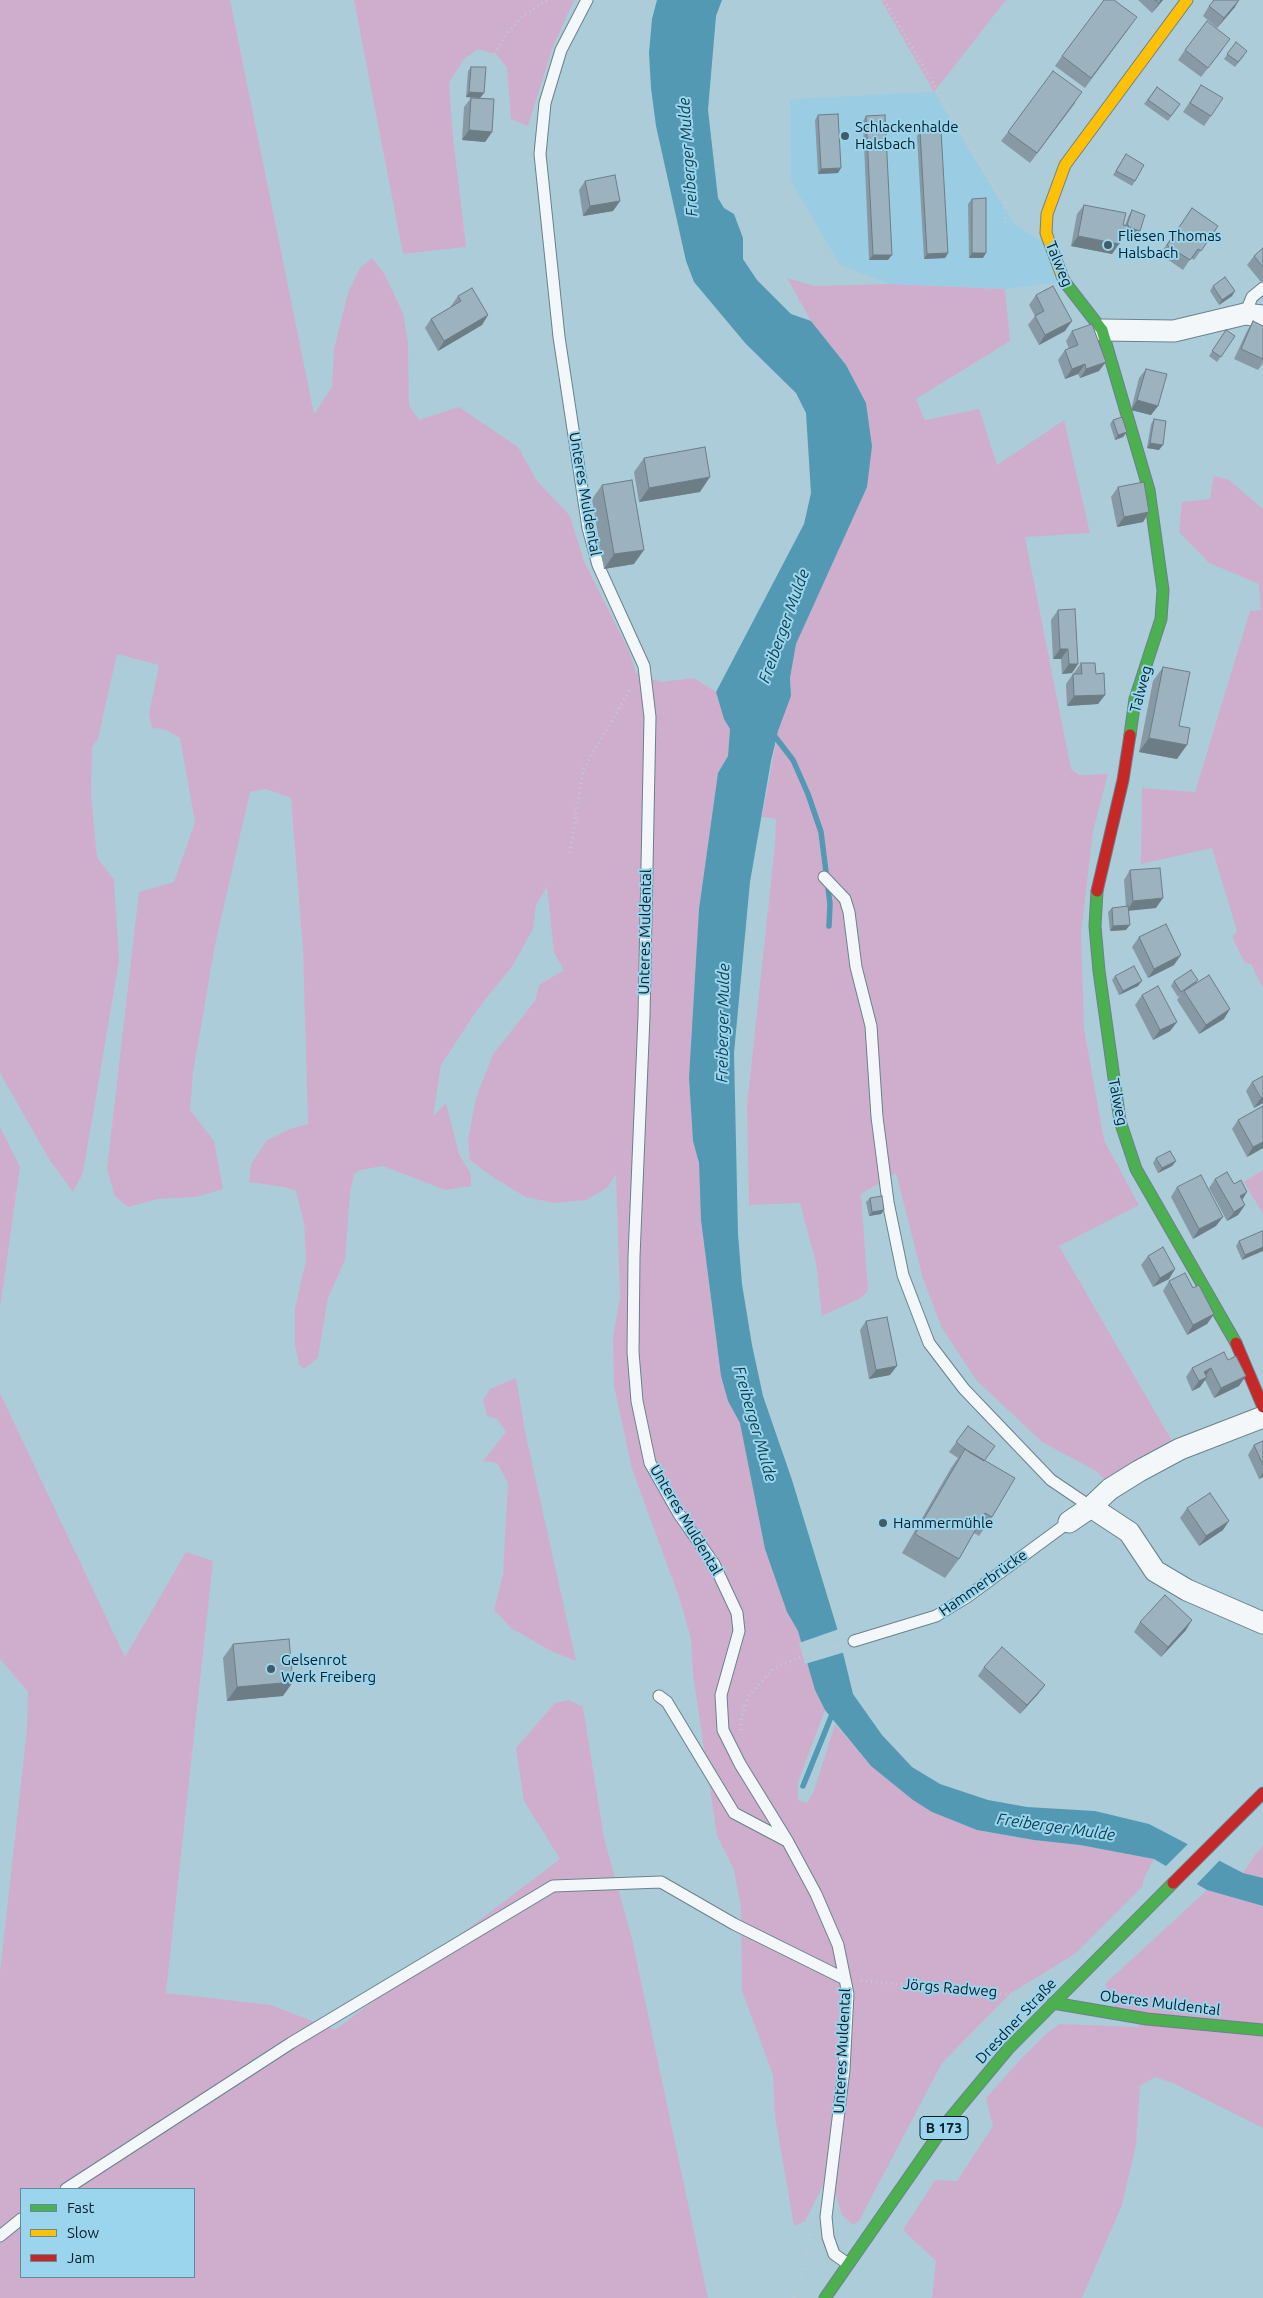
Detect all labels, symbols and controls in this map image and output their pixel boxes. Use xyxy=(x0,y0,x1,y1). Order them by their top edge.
water label: Freiberger Mulde xyxy=(674,97,702,217)
place label: Schlackenhalde Halsbach xyxy=(855,118,958,153)
marker: Schlackenhalde Halsbach xyxy=(839,130,851,142)
place label: Fliesen Thomas Halsbach xyxy=(1118,227,1221,262)
street label: Talweg xyxy=(1042,238,1076,290)
marker: Fliesen Thomas Halsbach xyxy=(1102,239,1114,251)
street label: Unteres Muldental xyxy=(565,431,605,557)
water label: Freiberger Mulde xyxy=(755,567,813,685)
street label: Talweg xyxy=(1126,664,1156,714)
street label: Unteres Muldental xyxy=(635,869,655,995)
water label: Freiberger Mulde xyxy=(712,963,734,1083)
street label: Talweg xyxy=(1105,1077,1131,1127)
water label: Freiberger Mulde xyxy=(729,1364,781,1484)
street label: Unteres Muldental xyxy=(646,1462,726,1578)
place label: Hammermühle xyxy=(893,1514,993,1532)
marker: Hammermühle xyxy=(877,1517,889,1529)
street label: Hammerbrücke xyxy=(935,1546,1031,1620)
place label: Gelsenrot Werk Freiberg xyxy=(281,1651,376,1686)
marker: Gelsenrot Werk Freiberg xyxy=(265,1663,277,1675)
water label: Freiberger Mulde xyxy=(996,1809,1116,1845)
street label: Jörgs Radweg xyxy=(902,1975,998,2001)
street label: Dresdner Straße xyxy=(972,1975,1060,2067)
street label: Oberes Muldental xyxy=(1099,1987,1221,2019)
street label: Unteres Muldental xyxy=(830,1988,854,2114)
road number: B 173 xyxy=(920,2116,968,2140)
legend xyxy=(20,2188,195,2278)
text: Fast xyxy=(67,2199,94,2216)
text: Slow xyxy=(67,2224,99,2241)
text: Jam xyxy=(67,2249,95,2266)

